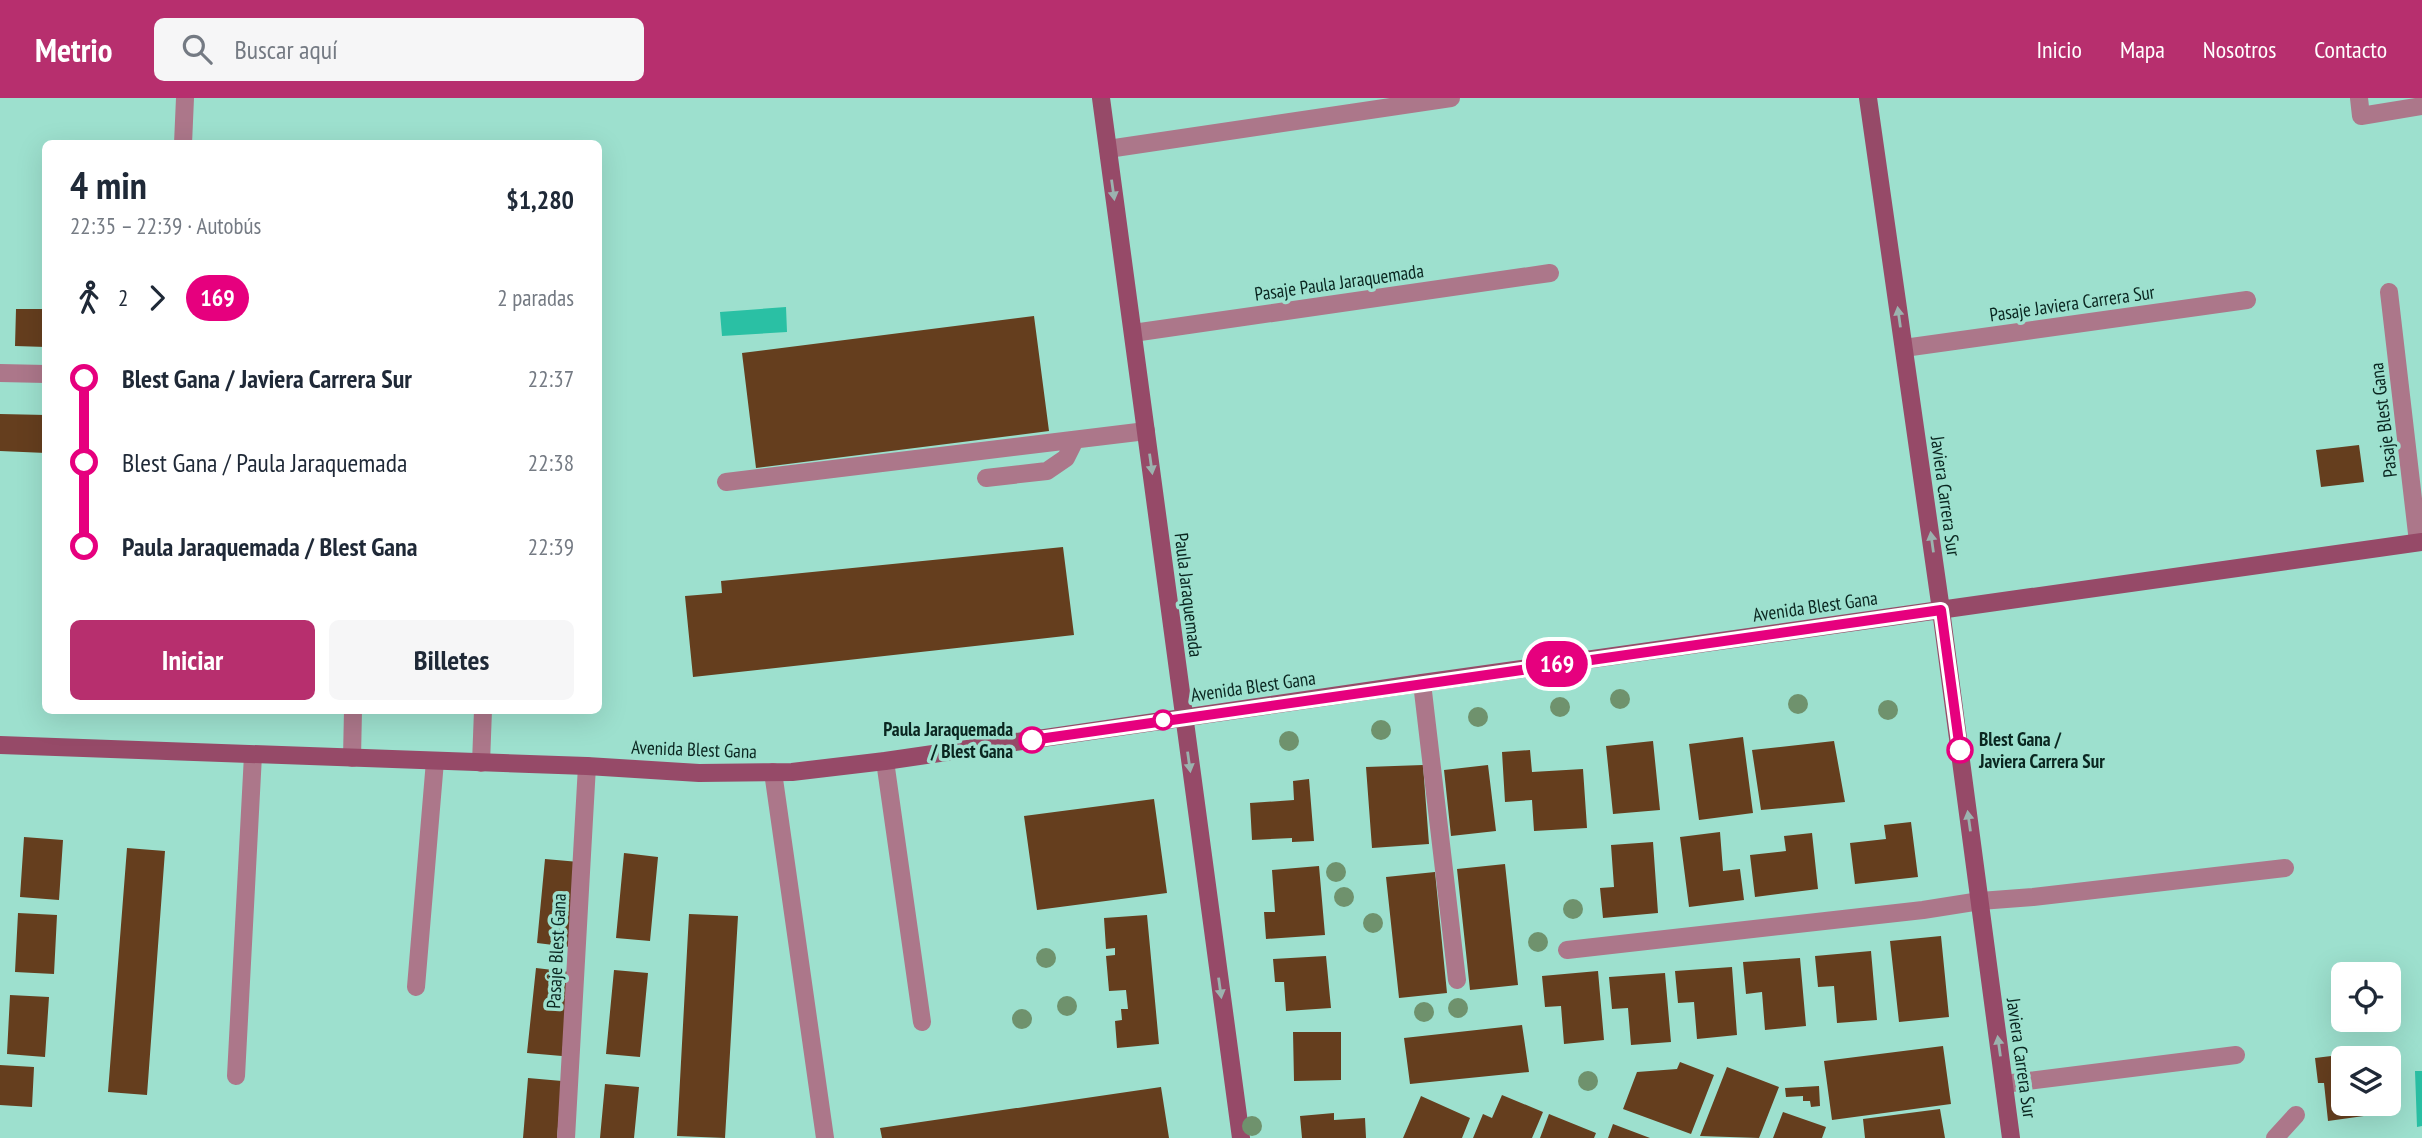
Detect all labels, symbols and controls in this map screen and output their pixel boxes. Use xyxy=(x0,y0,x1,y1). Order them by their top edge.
search box xyxy=(154,18,644,81)
text: Metrio xyxy=(35,28,112,71)
icon: search xyxy=(178,30,216,68)
text: Buscar aquí xyxy=(234,33,338,66)
text: Inicio xyxy=(2036,34,2082,65)
text: Mapa xyxy=(2120,34,2165,65)
text: Nosotros xyxy=(2203,34,2276,65)
text: Contacto xyxy=(2314,34,2387,65)
text: 4 min xyxy=(70,160,147,209)
one-way arrow xyxy=(1108,179,1119,201)
text: $1,280 xyxy=(506,183,574,216)
text: 22:35 – 22:39 · Autobús xyxy=(70,211,261,240)
street label: Pasaje Paula Jaraquemada xyxy=(1253,258,1425,306)
icon: walk xyxy=(70,279,108,317)
icon: forward xyxy=(138,279,176,317)
street label: Pasaje Javiera Carrera Sur xyxy=(1988,279,2157,326)
text: 169 xyxy=(200,282,235,313)
text: 2 xyxy=(118,283,128,312)
text: 2 paradas xyxy=(497,283,574,312)
one-way arrow xyxy=(1894,306,1905,328)
street label: Pasaje Blest Gana xyxy=(2364,361,2402,479)
text: Blest Gana / Javiera Carrera Sur xyxy=(122,362,412,395)
text: 22:37 xyxy=(528,364,574,393)
street label: Javiera Carrera Sur xyxy=(1926,433,1966,558)
text: Blest Gana / Paula Jaraquemada xyxy=(122,446,407,479)
text: 22:38 xyxy=(528,448,574,477)
one-way arrow xyxy=(1145,453,1156,475)
text: Paula Jaraquemada / Blest Gana xyxy=(122,530,417,563)
street label: Paula Jaraquemada xyxy=(1169,531,1209,659)
one-way arrow xyxy=(1926,531,1937,553)
text: 22:39 xyxy=(528,532,574,561)
street label: Avenida Blest Gana xyxy=(1751,585,1879,627)
button: Iniciar xyxy=(70,620,315,700)
button: Billetes xyxy=(329,620,574,700)
line badge: 169 xyxy=(1517,641,1597,687)
text: 169 xyxy=(1540,648,1574,679)
street label: Avenida Blest Gana xyxy=(1189,665,1317,707)
unlabelled marker xyxy=(1153,710,1173,730)
place label: Paula Jaraquemada / Blest Gana xyxy=(883,717,1013,763)
marker: Paula Jaraquemada / Blest Gana xyxy=(1019,727,1045,753)
place label: Blest Gana / Javiera Carrera Sur xyxy=(1978,727,2105,773)
street label: Avenida Blest Gana xyxy=(631,735,757,763)
marker: Blest Gana / Javiera Carrera Sur xyxy=(1947,737,1973,763)
one-way arrow xyxy=(1184,752,1195,774)
one-way arrow xyxy=(1964,809,1975,831)
street label: Pasaje Blest Gana xyxy=(541,893,571,1009)
map controls xyxy=(2331,962,2401,1116)
button: locate xyxy=(2331,962,2401,1032)
one-way arrow xyxy=(1215,977,1226,999)
street label: Javiera Carrera Sur xyxy=(2002,995,2042,1120)
one-way arrow xyxy=(1994,1035,2005,1057)
button: layers xyxy=(2331,1046,2401,1116)

